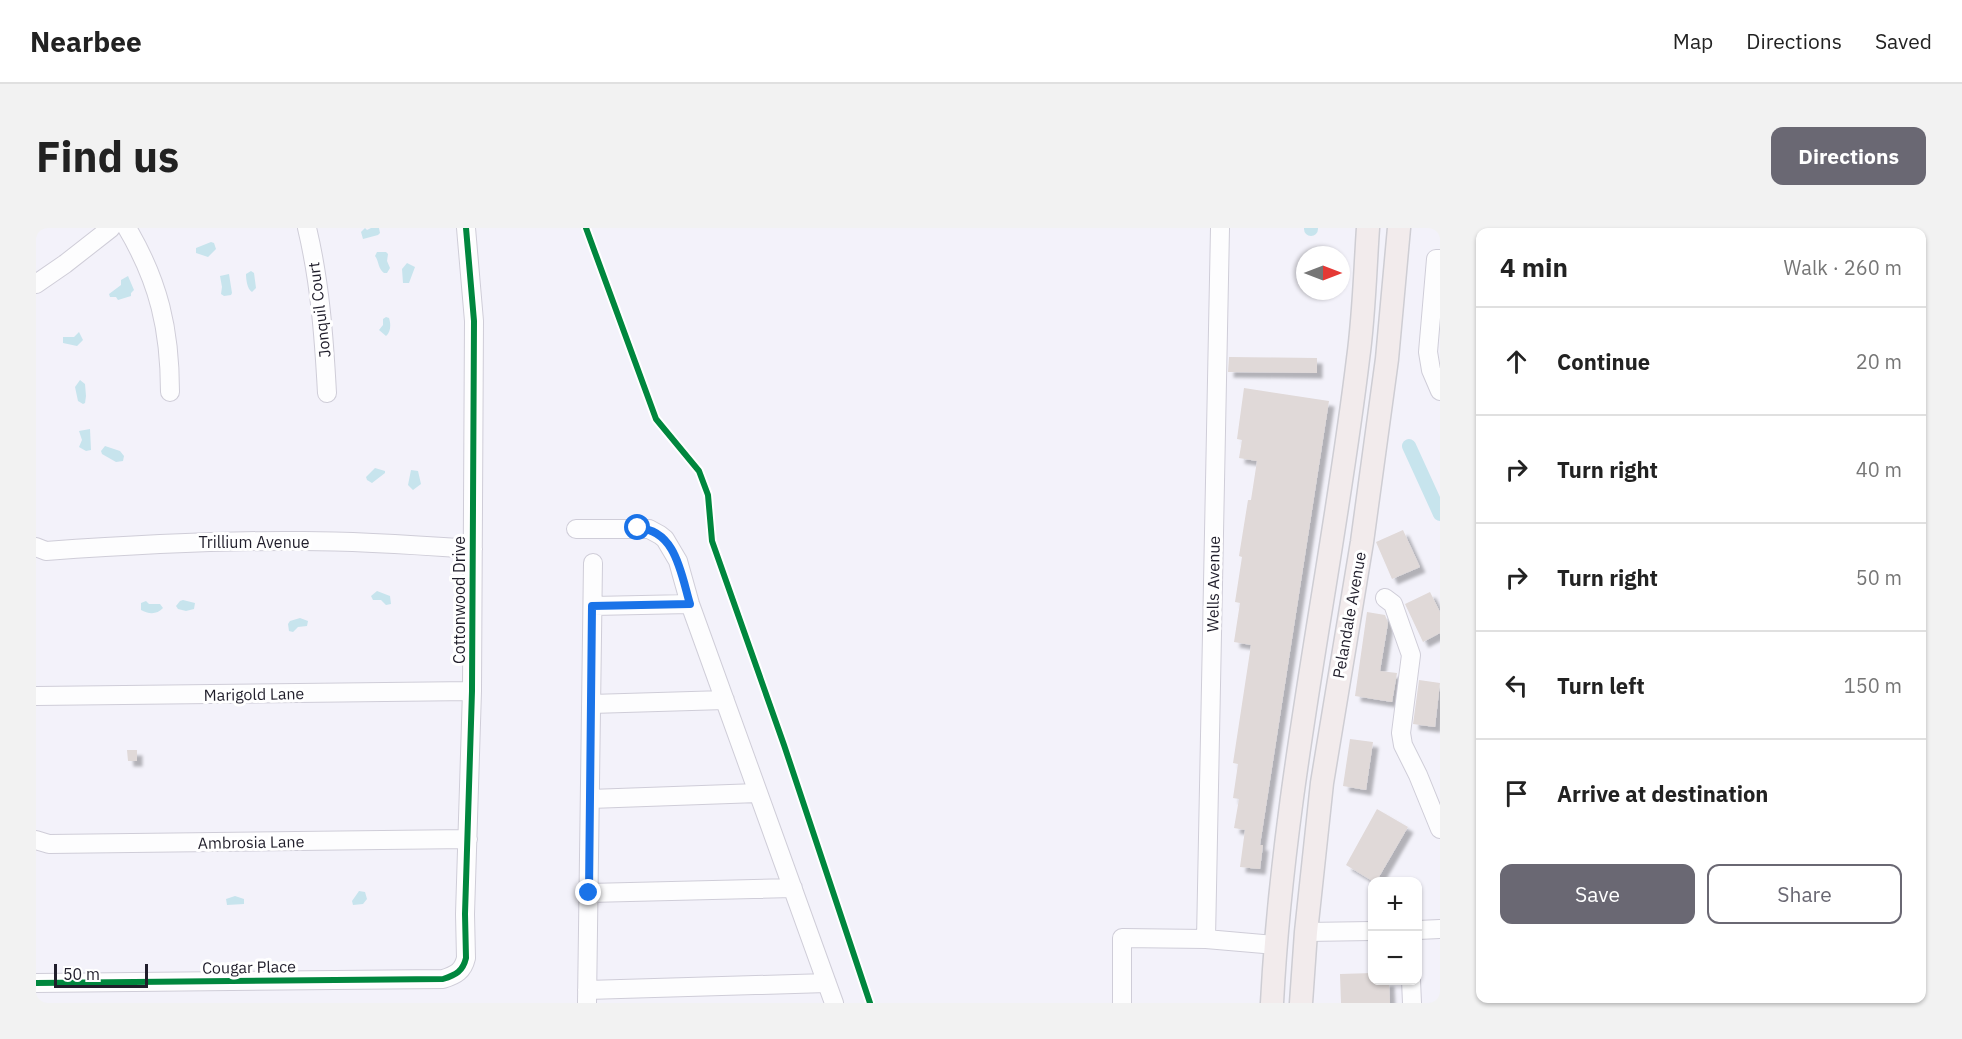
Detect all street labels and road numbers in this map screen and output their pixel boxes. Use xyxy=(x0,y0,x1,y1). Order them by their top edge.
street label: Jonquil Court xyxy=(303,261,335,359)
street label: Trillium Avenue xyxy=(198,532,310,552)
street label: Wells Avenue xyxy=(1202,535,1224,632)
street label: Cottonwood Drive xyxy=(449,536,469,664)
street label: Pelandale Avenue xyxy=(1328,550,1370,680)
street label: Marigold Lane xyxy=(204,683,305,705)
street label: Ambrosia Lane xyxy=(197,831,305,853)
street label: Cougar Place xyxy=(202,956,296,978)

